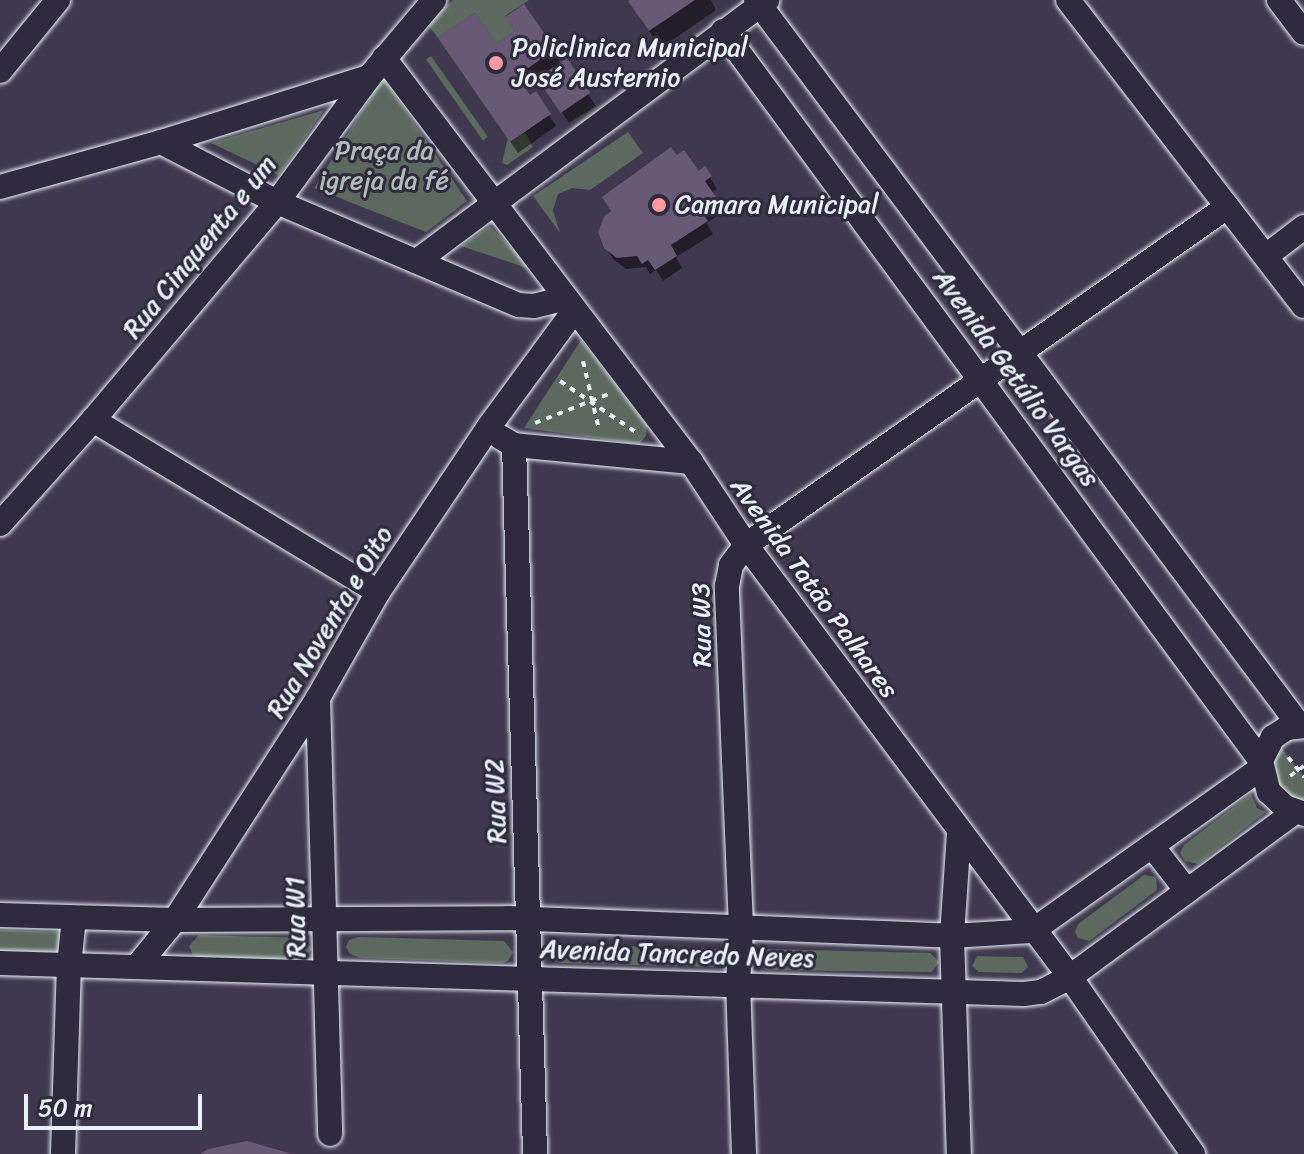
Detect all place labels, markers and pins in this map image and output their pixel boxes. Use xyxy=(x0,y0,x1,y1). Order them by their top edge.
place label: Policlinica Municipal José Austernio xyxy=(512,32,748,94)
marker: Policlinica Municipal José Austernio xyxy=(487,54,505,72)
place label: Camara Municipal xyxy=(675,189,878,221)
marker: Camara Municipal xyxy=(650,196,668,214)

